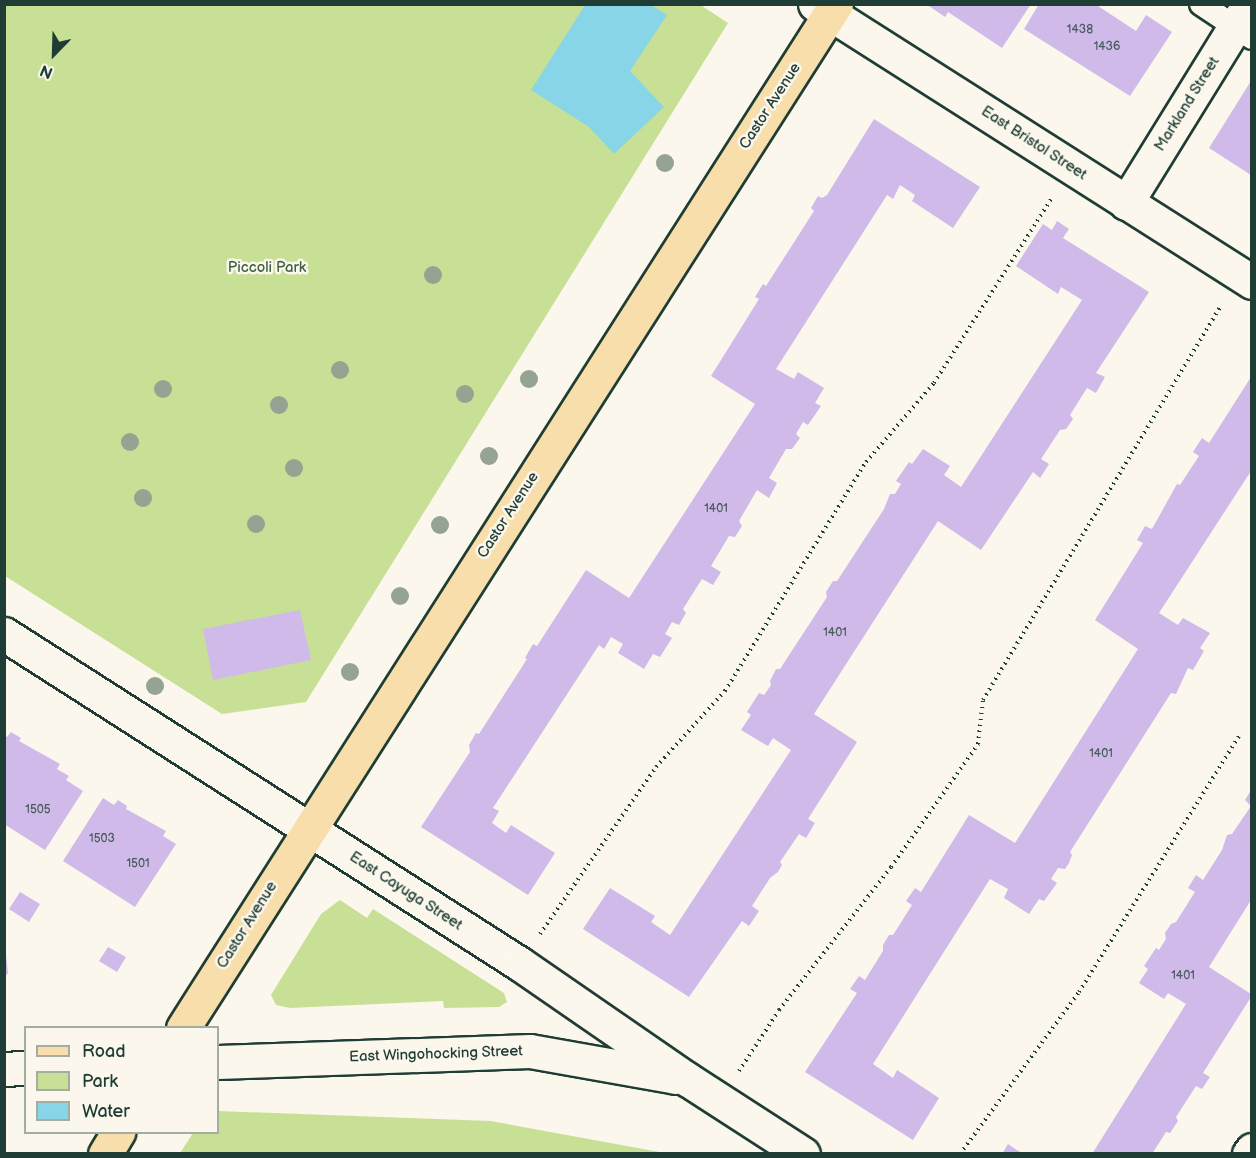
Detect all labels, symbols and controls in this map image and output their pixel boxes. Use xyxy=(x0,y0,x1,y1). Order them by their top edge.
house number: 1438 xyxy=(1067,23,1093,37)
north arrow xyxy=(24,24,84,84)
house number: 1436 xyxy=(1094,40,1120,54)
street label: Markland Street xyxy=(1151,53,1223,155)
text: N xyxy=(38,60,56,82)
street label: Castor Avenue xyxy=(735,60,805,152)
street label: East Bristol Street xyxy=(978,102,1090,184)
park label: Piccoli Park xyxy=(228,259,306,277)
street label: Castor Avenue xyxy=(473,469,543,561)
house number: 1401 xyxy=(704,502,728,516)
house number: 1401 xyxy=(823,626,847,640)
house number: 1401 xyxy=(1089,747,1113,761)
house number: 1505 xyxy=(25,803,51,817)
house number: 1503 xyxy=(89,832,115,846)
street label: East Cayuga Street xyxy=(346,848,466,934)
house number: 1501 xyxy=(126,857,150,871)
street label: Castor Avenue xyxy=(213,878,281,972)
house number: 1401 xyxy=(1171,969,1195,983)
legend xyxy=(24,1026,219,1134)
text: Road xyxy=(82,1041,126,1062)
street label: East Wingohocking Street xyxy=(348,1042,524,1066)
text: Park xyxy=(82,1071,118,1092)
text: Water xyxy=(82,1101,130,1122)

